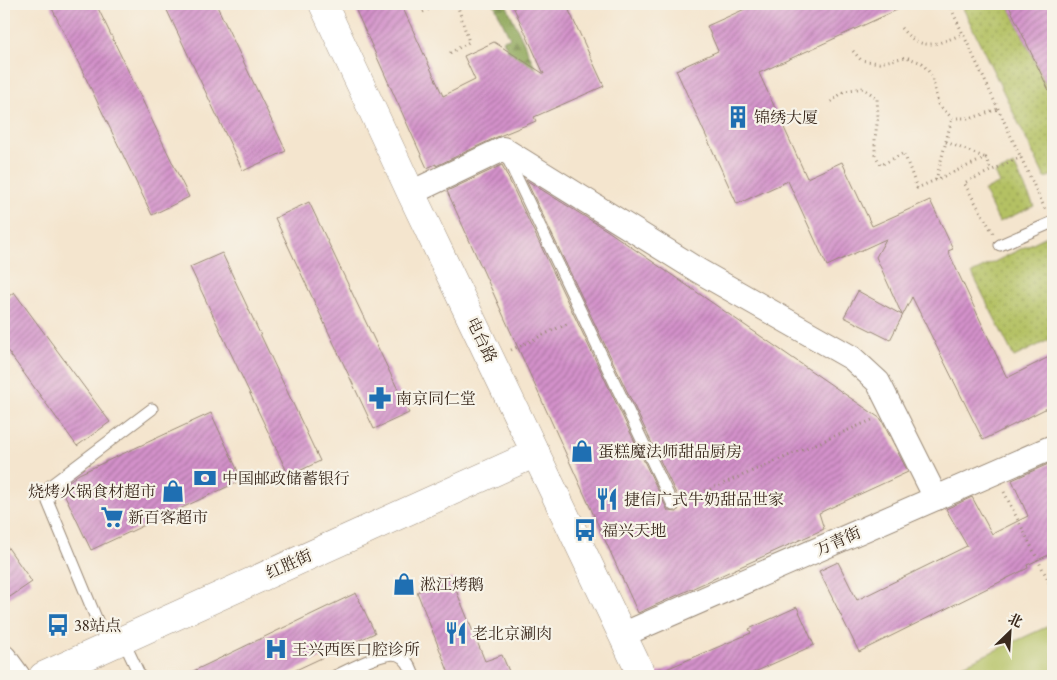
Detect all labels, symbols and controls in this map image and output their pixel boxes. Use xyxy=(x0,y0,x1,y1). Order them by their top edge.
building icon: 锦绣大厦 xyxy=(725,104,751,130)
place label: 锦绣大厦 xyxy=(754,107,818,128)
street label: 电台路 xyxy=(462,314,502,366)
pharmacy icon: 南京同仁堂 xyxy=(367,385,393,411)
place label: 南京同仁堂 xyxy=(396,388,476,409)
shop icon: 蛋糕魔法师甜品厨房 xyxy=(569,438,595,464)
place label: 蛋糕魔法师甜品厨房 xyxy=(598,441,742,462)
bank icon: 中国邮政储蓄银行 xyxy=(192,465,218,491)
place label: 中国邮政储蓄银行 xyxy=(222,468,350,489)
shop icon: 烧烤火锅食材超市 xyxy=(160,478,186,504)
place label: 烧烤火锅食材超市 xyxy=(28,481,156,502)
restaurant icon: 捷信广式牛奶甜品世家 xyxy=(594,486,620,512)
place label: 捷信广式牛奶甜品世家 xyxy=(624,489,784,510)
supermarket icon: 新百客超市 xyxy=(99,504,125,530)
place label: 新百客超市 xyxy=(128,507,208,528)
bus stop icon: 福兴天地 xyxy=(572,517,598,543)
place label: 福兴天地 xyxy=(602,520,666,541)
street label: 万青街 xyxy=(812,522,864,560)
street label: 红胜街 xyxy=(263,545,315,583)
shop icon: 淞江烤鹅 xyxy=(391,571,417,597)
place label: 淞江烤鹅 xyxy=(420,574,484,595)
north arrow xyxy=(984,608,1034,658)
text: 北 xyxy=(1005,609,1026,631)
bus stop icon: 38站点 xyxy=(45,612,71,638)
place label: 38站点 xyxy=(74,615,121,636)
restaurant icon: 老北京涮肉 xyxy=(443,620,469,646)
place label: 老北京涮肉 xyxy=(472,623,552,644)
hospital icon: 王兴西医口腔诊所 xyxy=(263,636,289,662)
place label: 王兴西医口腔诊所 xyxy=(292,639,420,660)

